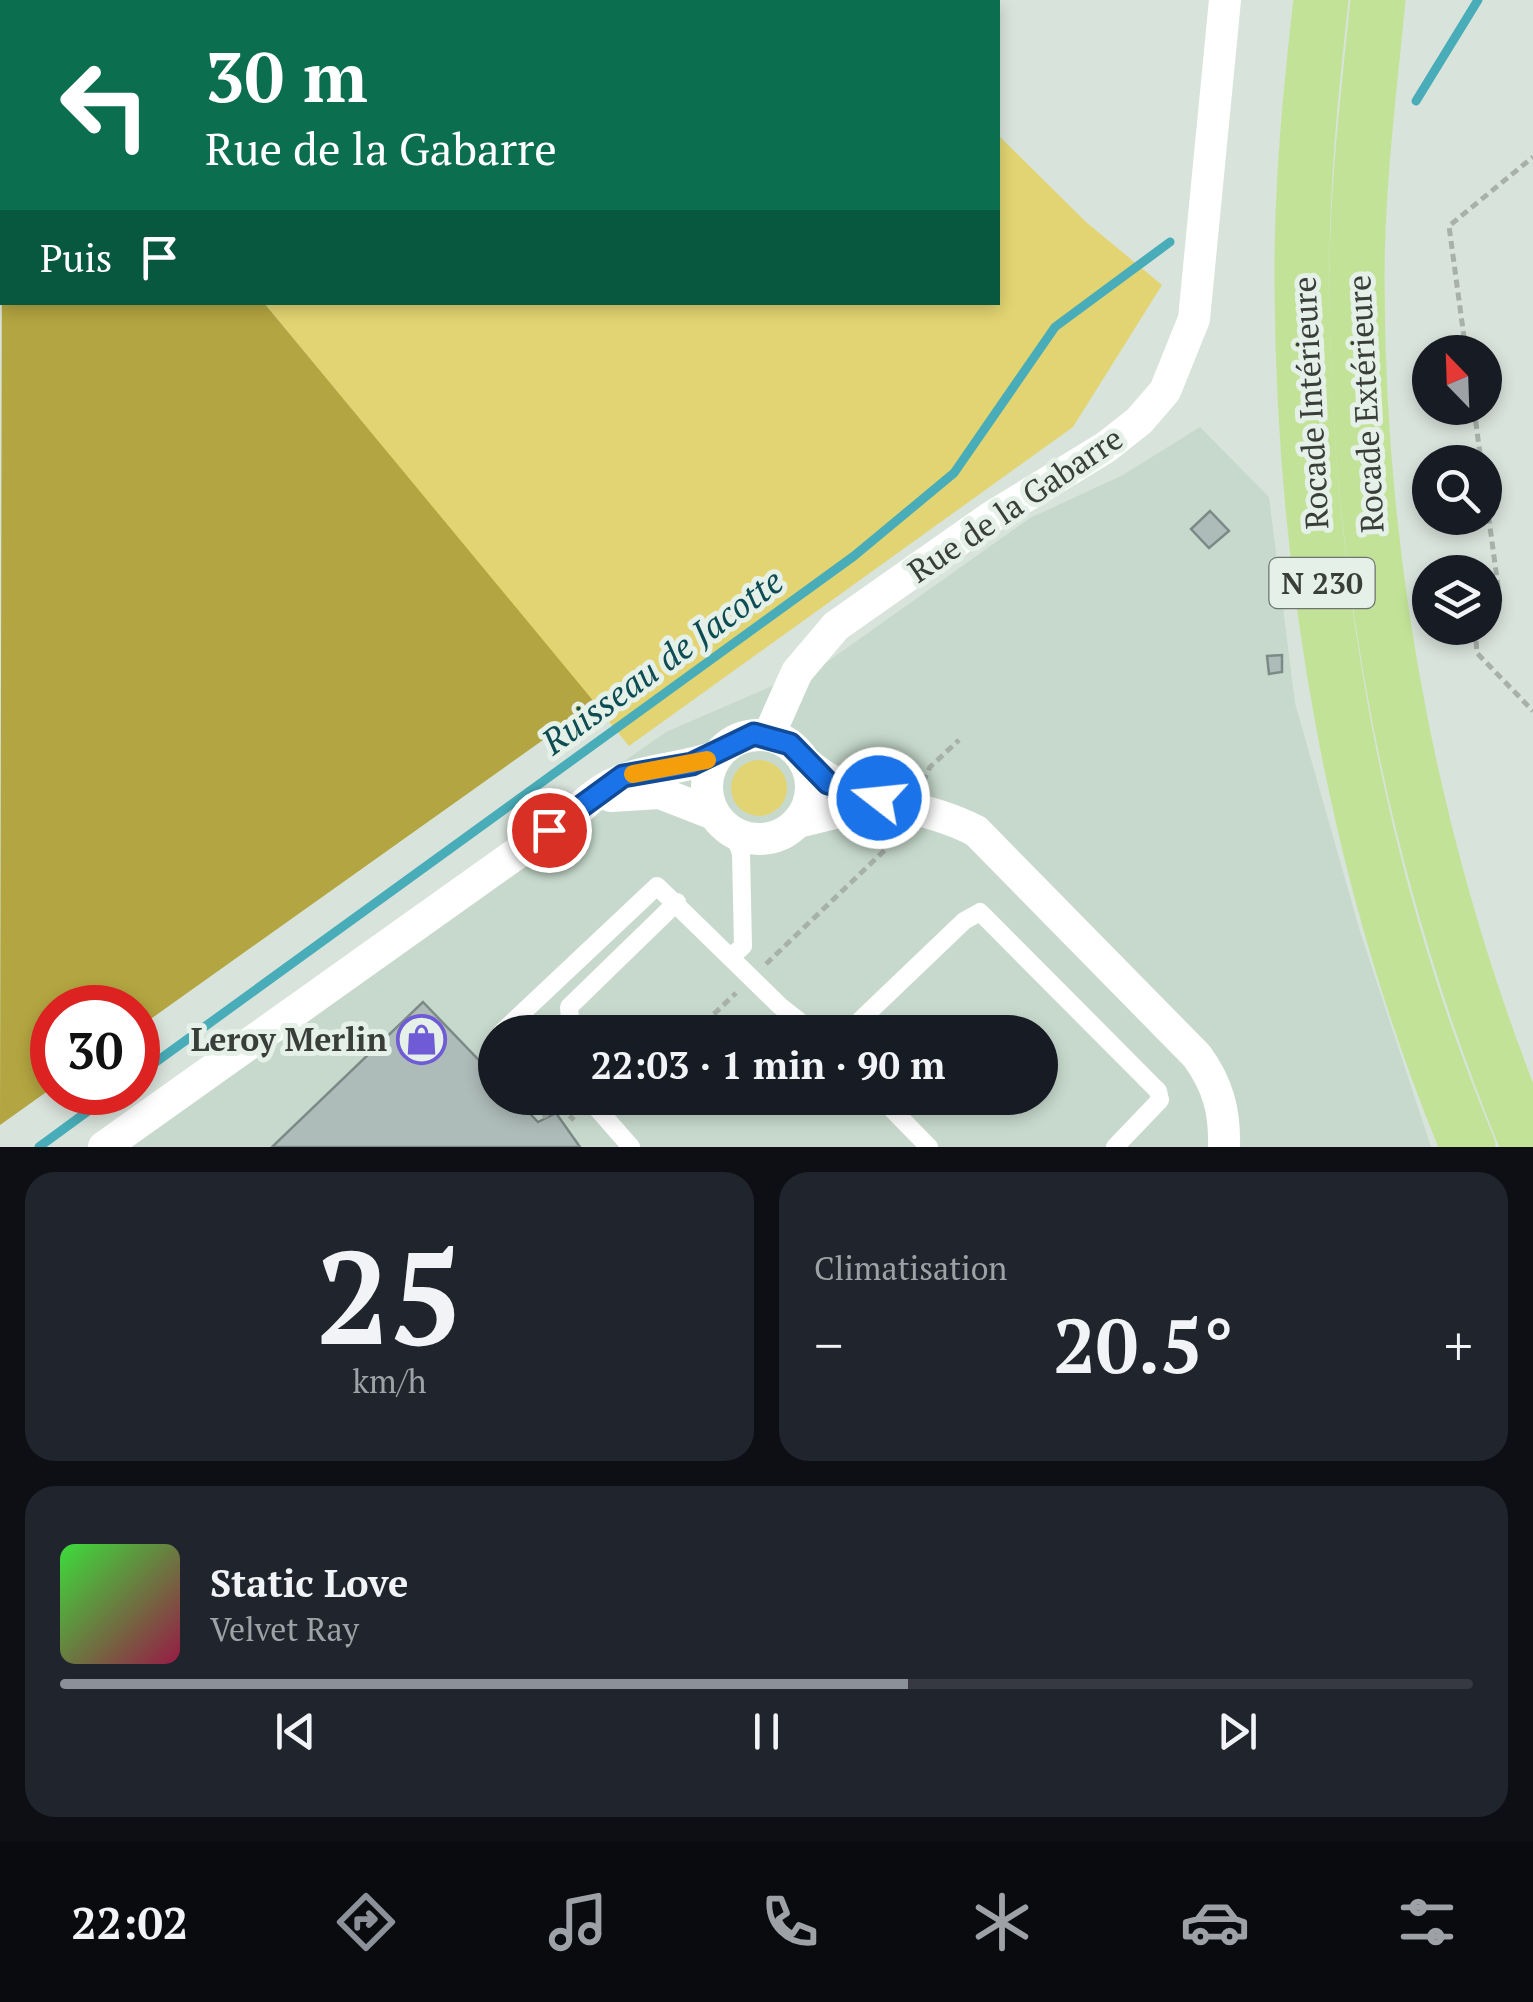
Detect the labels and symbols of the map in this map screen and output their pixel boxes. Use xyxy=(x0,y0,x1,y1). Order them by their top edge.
street label: Rocade Extérieure xyxy=(1337,274,1393,534)
street label: Rocade Intérieure xyxy=(1282,275,1338,531)
north arrow xyxy=(1412,335,1502,425)
street label: Rue de la Gabarre xyxy=(900,417,1130,591)
water label: Ruisseau de Jacotte xyxy=(531,558,792,765)
road number: N 230 xyxy=(1270,558,1374,608)
position arrow xyxy=(827,746,931,850)
pin xyxy=(507,788,592,873)
speed limit sign: 30 xyxy=(30,985,160,1115)
shop icon: Leroy Merlin xyxy=(396,1013,448,1065)
place label: Leroy Merlin xyxy=(191,1018,387,1060)

